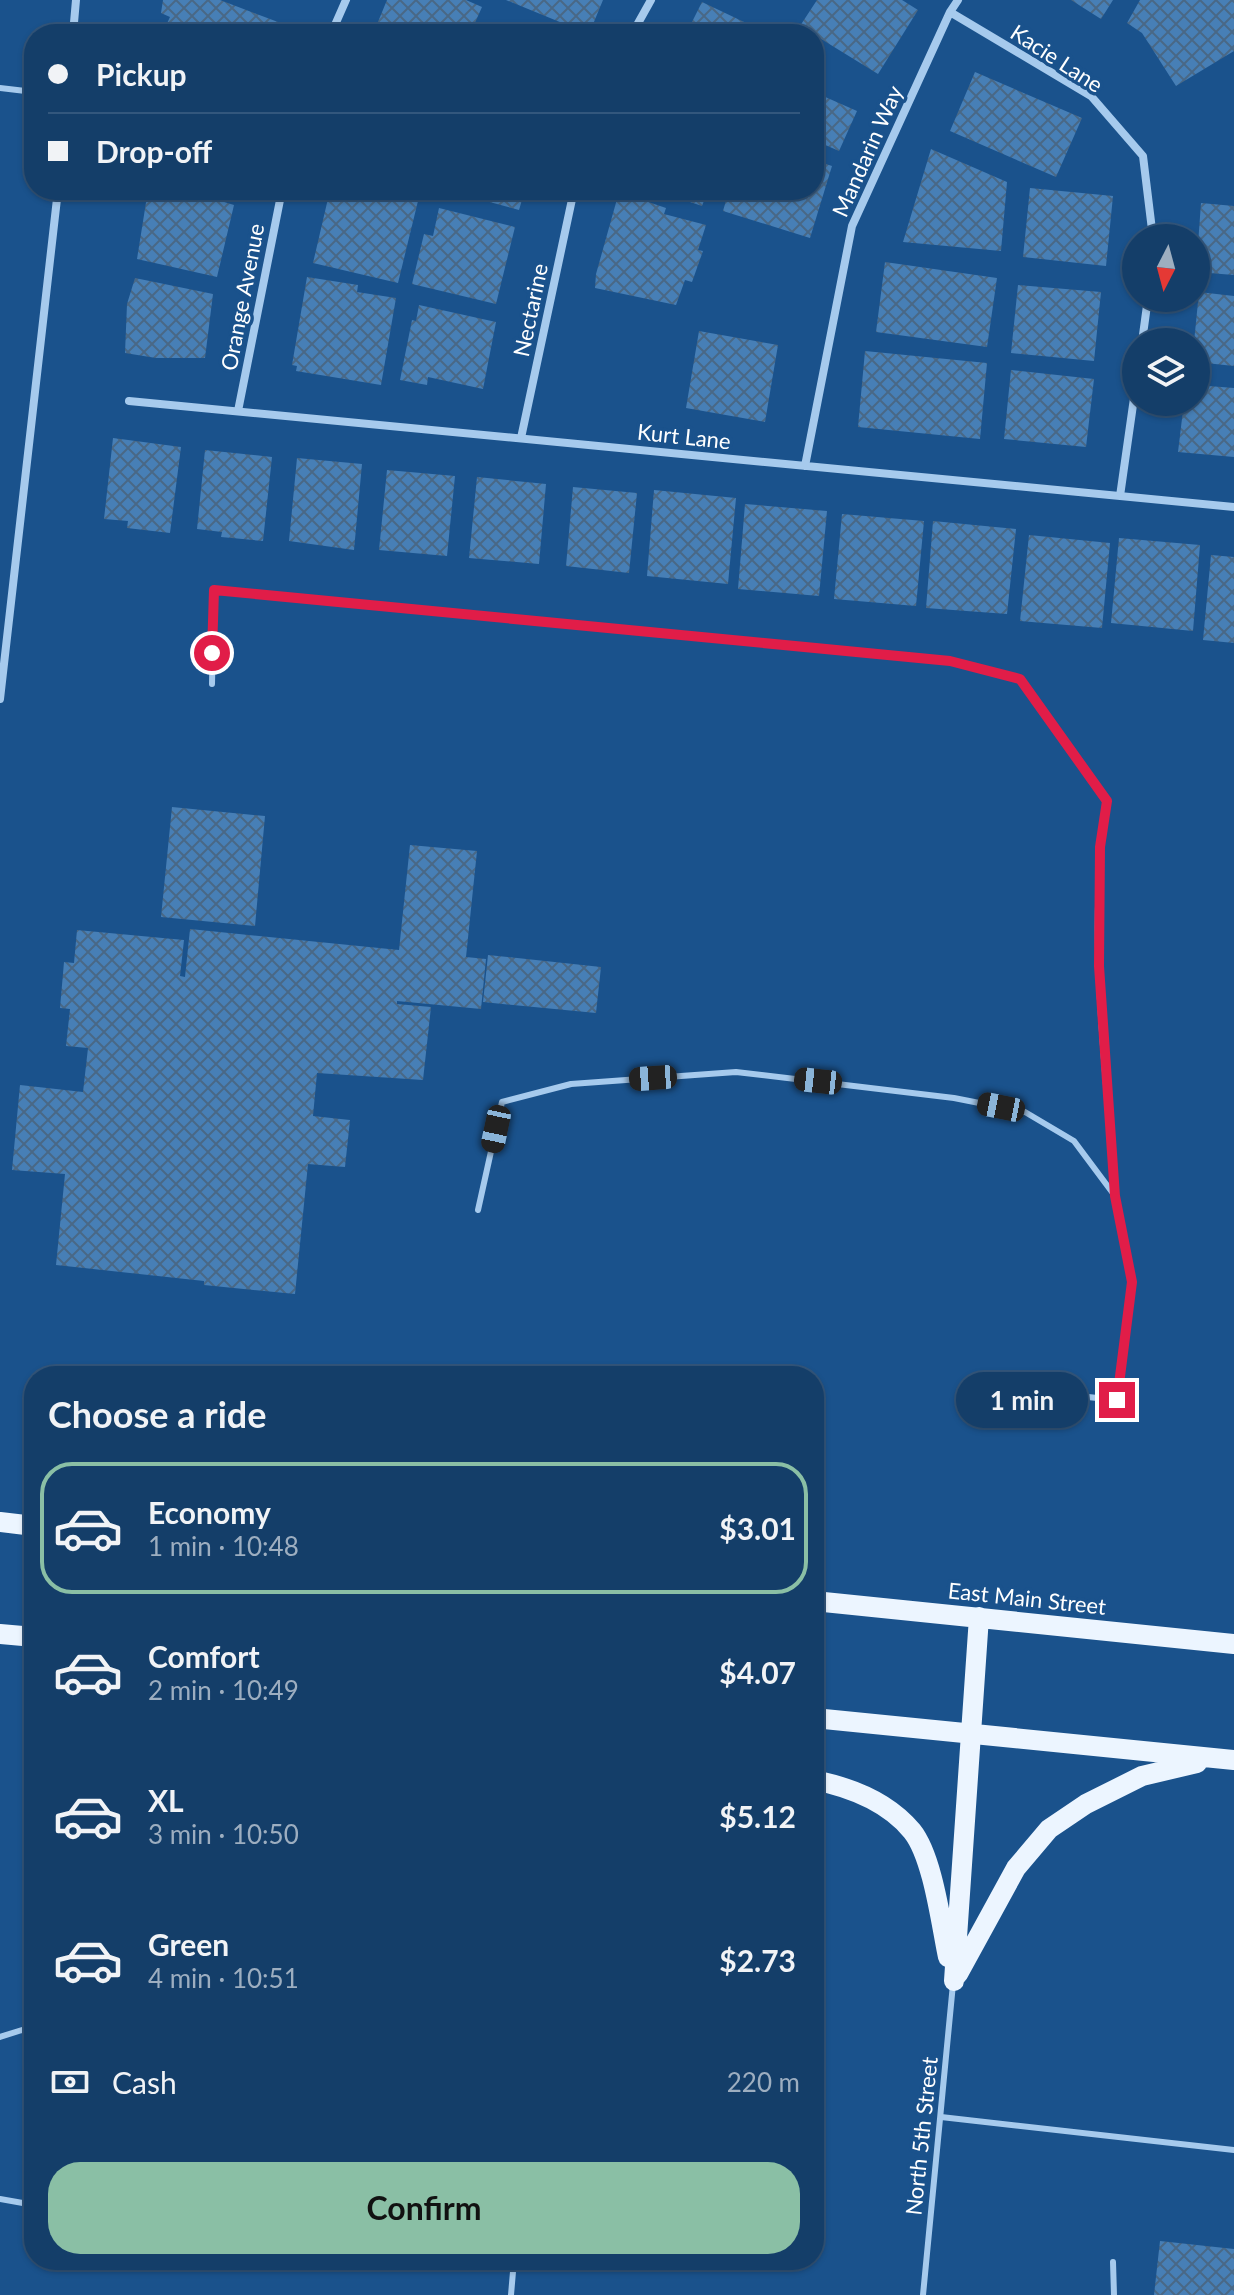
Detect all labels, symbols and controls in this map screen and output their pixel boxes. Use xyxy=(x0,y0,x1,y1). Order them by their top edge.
street label: Kacie Lane xyxy=(1006,18,1108,98)
text: Pickup xyxy=(96,56,187,92)
street label: Mandarin Way xyxy=(826,81,908,221)
text: Drop-off xyxy=(96,133,212,169)
street label: Orange Avenue xyxy=(215,221,269,373)
north arrow xyxy=(1122,224,1210,312)
map controls xyxy=(1122,224,1210,416)
street label: Nectarine xyxy=(507,261,553,359)
button: layers xyxy=(1122,328,1210,416)
street label: Kurt Lane xyxy=(636,418,732,454)
route start xyxy=(194,635,230,671)
car xyxy=(628,1064,678,1092)
car xyxy=(793,1067,843,1095)
car xyxy=(975,1091,1027,1123)
car xyxy=(479,1103,513,1155)
callout: 1 min xyxy=(957,1372,1089,1428)
route end xyxy=(1099,1382,1135,1418)
text: 1 min xyxy=(990,1384,1054,1416)
text: Choose a ride xyxy=(48,1392,267,1436)
icon: car xyxy=(52,1492,124,1564)
text: Economy xyxy=(148,1494,271,1530)
text: $3.01 xyxy=(719,1510,796,1546)
text: 1 min · 10:48 xyxy=(148,1530,299,1562)
street label: East Main Street xyxy=(947,1576,1107,1620)
icon: car xyxy=(52,1636,124,1708)
text: Comfort xyxy=(148,1638,260,1674)
text: $4.07 xyxy=(719,1654,796,1690)
text: 2 min · 10:49 xyxy=(148,1674,299,1706)
icon: car xyxy=(52,1780,124,1852)
text: XL xyxy=(148,1782,184,1818)
text: $5.12 xyxy=(719,1798,796,1834)
text: 3 min · 10:50 xyxy=(148,1818,299,1850)
icon: car xyxy=(52,1924,124,1996)
text: Green xyxy=(148,1926,229,1962)
text: $2.73 xyxy=(719,1942,796,1978)
text: 4 min · 10:51 xyxy=(148,1962,299,1994)
street label: North 5th Street xyxy=(899,2055,943,2217)
icon: cash xyxy=(48,2060,92,2104)
text: Cash xyxy=(112,2064,177,2100)
text: 220 m xyxy=(727,2066,800,2098)
button: Confirm xyxy=(48,2162,800,2254)

